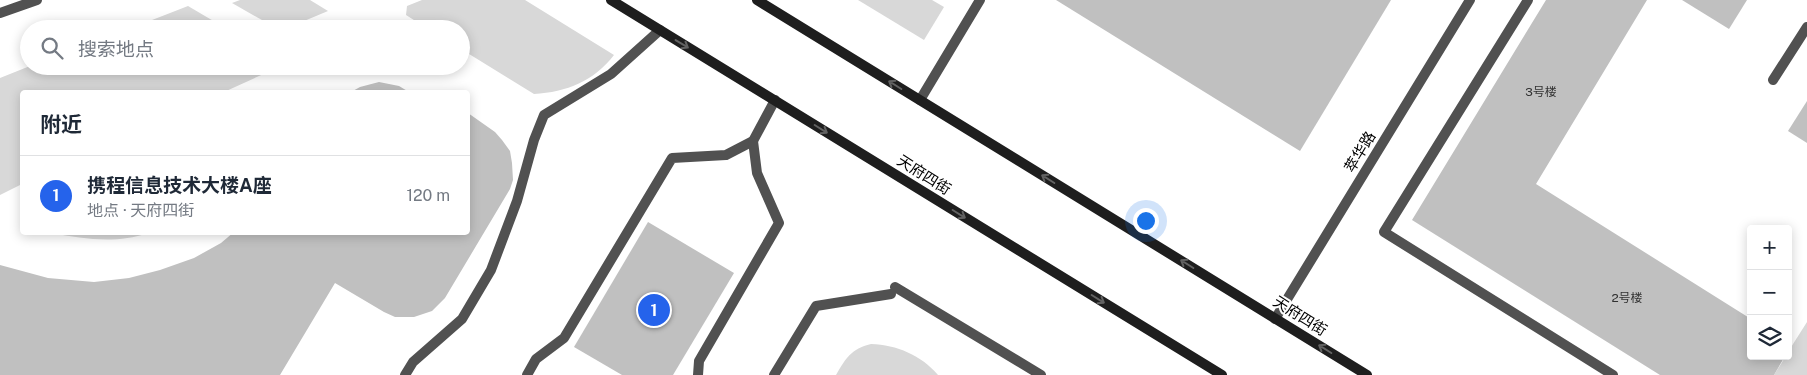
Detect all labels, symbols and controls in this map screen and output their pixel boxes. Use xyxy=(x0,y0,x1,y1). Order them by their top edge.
search box xyxy=(20,20,470,75)
icon: search xyxy=(38,34,66,62)
text: 搜索地点 xyxy=(78,38,154,60)
one-way arrow xyxy=(675,39,689,49)
one-way arrow xyxy=(889,79,903,89)
house number: 3号楼 xyxy=(1525,85,1557,99)
text: 附近 xyxy=(40,112,82,137)
one-way arrow xyxy=(813,124,827,134)
street label: 萃华路 xyxy=(1341,128,1378,175)
street label: 天府四街 xyxy=(894,151,954,198)
text: 携程信息技术大楼A座 xyxy=(87,174,272,196)
one-way arrow xyxy=(1042,174,1056,184)
text: 1 xyxy=(53,186,59,205)
text: 120 m xyxy=(406,186,450,205)
text: 地点 · 天府四街 xyxy=(87,201,194,220)
your location xyxy=(1133,208,1159,234)
one-way arrow xyxy=(952,209,966,219)
map controls xyxy=(1747,225,1792,360)
button: + xyxy=(1747,225,1792,270)
one-way arrow xyxy=(1180,259,1194,269)
button: − xyxy=(1747,270,1792,315)
pin: 1 xyxy=(638,291,670,329)
house number: 2号楼 xyxy=(1611,291,1643,305)
street label: 天府四街 xyxy=(1270,292,1330,339)
one-way arrow xyxy=(1090,294,1104,304)
button: layers xyxy=(1747,315,1792,360)
one-way arrow xyxy=(1319,344,1333,354)

